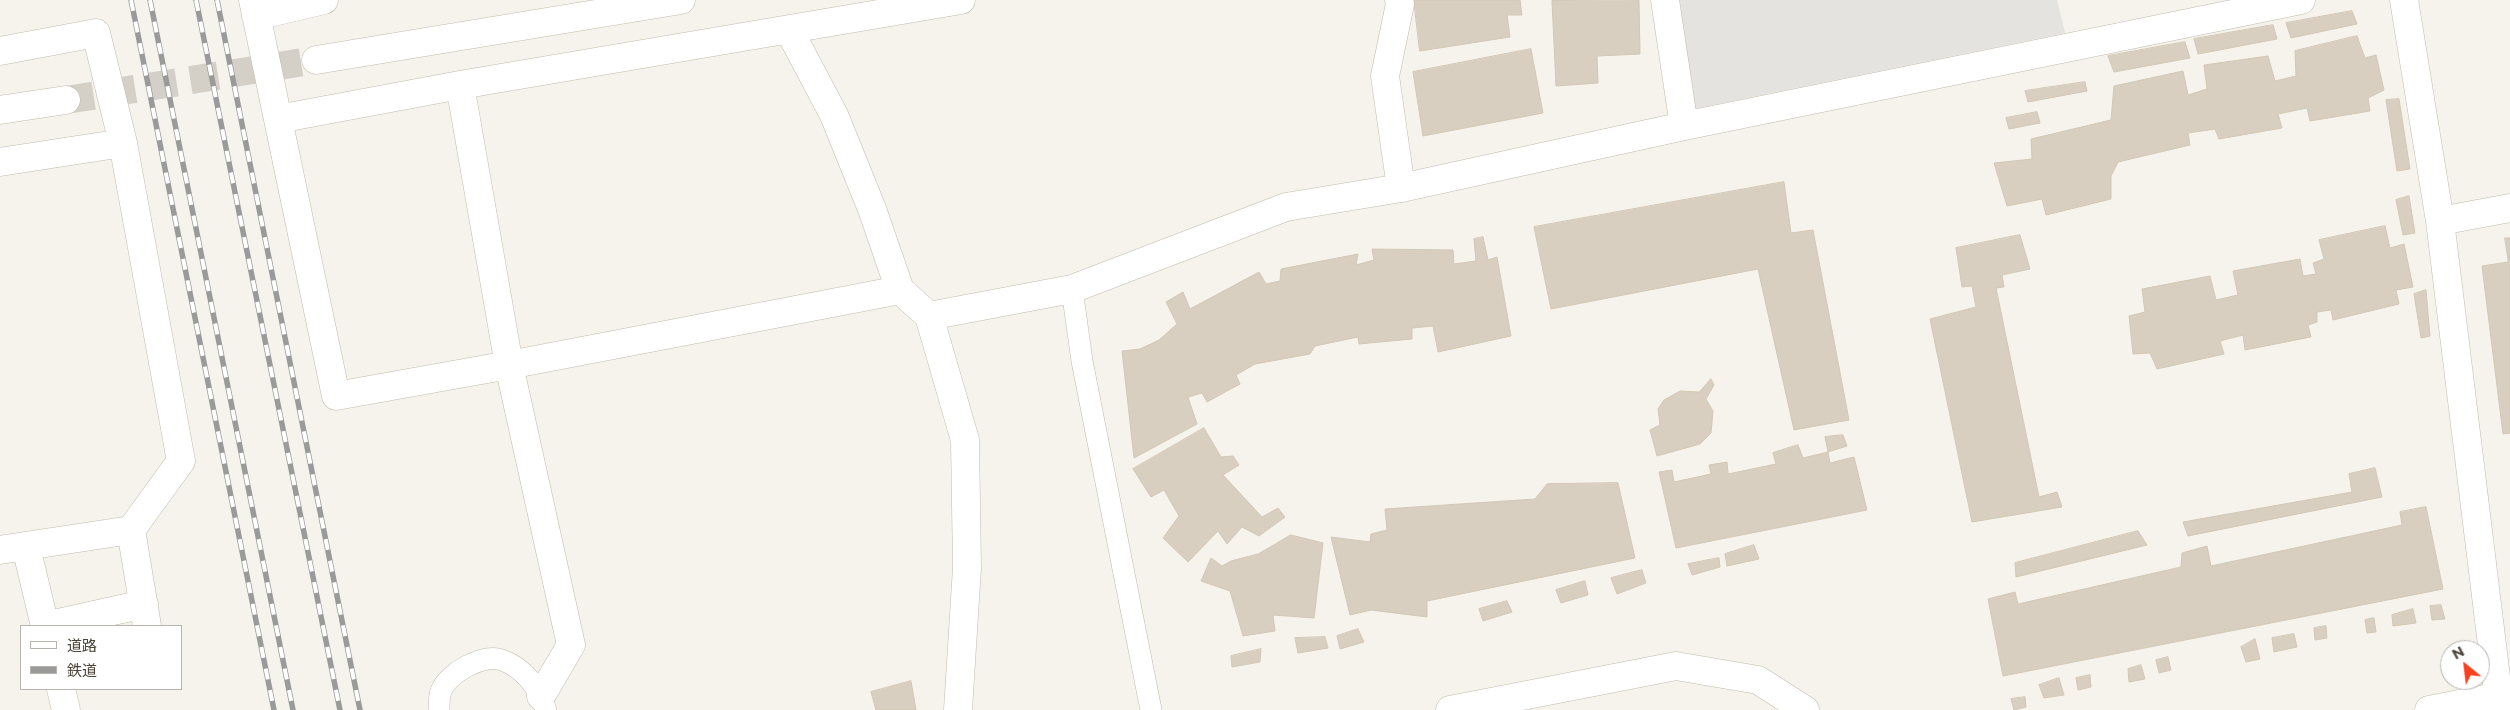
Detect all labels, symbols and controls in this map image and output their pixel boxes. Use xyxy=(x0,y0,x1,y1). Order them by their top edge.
legend xyxy=(20,625,182,690)
text: 道路 xyxy=(67,636,97,655)
north arrow xyxy=(2440,640,2490,690)
text: N xyxy=(2449,642,2468,663)
text: 鉄道 xyxy=(67,661,97,680)

